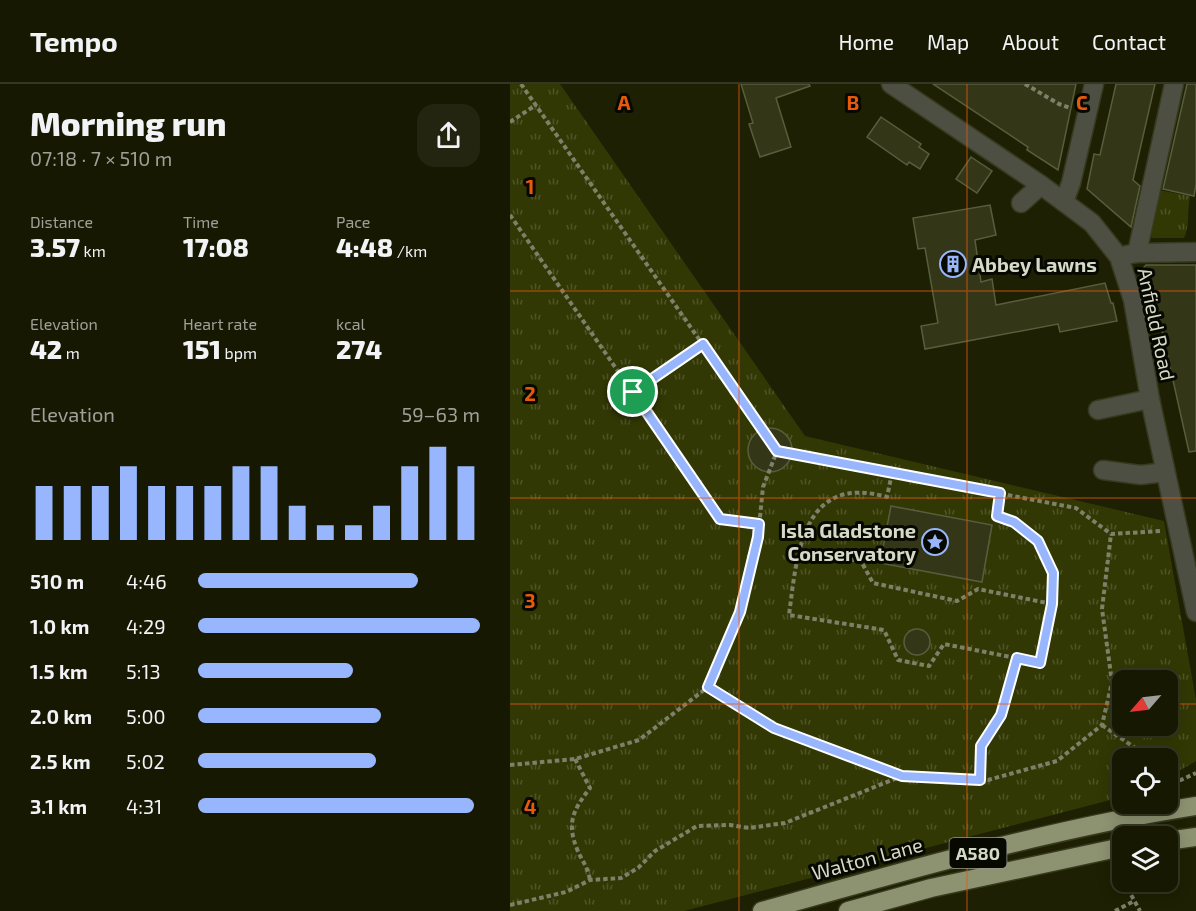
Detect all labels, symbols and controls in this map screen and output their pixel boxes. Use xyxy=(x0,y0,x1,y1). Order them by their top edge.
text: Tempo xyxy=(30,24,118,58)
text: Home xyxy=(838,29,894,54)
text: Map xyxy=(927,29,969,54)
text: About xyxy=(1002,29,1059,54)
text: Contact xyxy=(1092,29,1166,54)
text: A xyxy=(617,90,631,114)
text: B xyxy=(847,90,859,114)
text: C xyxy=(1076,90,1088,114)
text: Morning run xyxy=(30,103,227,143)
button: share xyxy=(417,104,480,167)
text: 07:18 · 7 × 510 m xyxy=(30,146,172,170)
text: 1 xyxy=(526,174,534,198)
text: Distance xyxy=(30,212,93,231)
text: Time xyxy=(183,212,219,231)
text: Pace xyxy=(336,212,370,231)
text: 3.57 xyxy=(30,231,80,262)
text: 17:08 xyxy=(183,231,249,262)
text: 4:48 xyxy=(336,231,393,262)
text: km xyxy=(80,241,106,260)
text: /km xyxy=(393,241,427,260)
building icon: Abbey Lawns xyxy=(938,249,968,279)
place label: Abbey Lawns xyxy=(972,252,1097,277)
street label: Anfield Road xyxy=(1133,265,1181,383)
text: Elevation xyxy=(30,314,98,333)
text: Heart rate xyxy=(183,314,257,333)
text: kcal xyxy=(336,314,365,333)
text: 42 xyxy=(30,333,62,364)
text: 151 xyxy=(183,333,221,364)
text: 274 xyxy=(336,333,382,364)
text: m xyxy=(62,343,80,362)
text: bpm xyxy=(221,343,257,362)
pin xyxy=(607,366,658,417)
icon: arrive xyxy=(616,375,649,408)
text: 2 xyxy=(524,381,536,405)
text: Elevation xyxy=(30,402,115,426)
text: 59–63 m xyxy=(401,402,480,426)
place label: Isla Gladstone Conservatory xyxy=(780,518,917,566)
place icon: Isla Gladstone Conservatory xyxy=(920,527,950,557)
text: 510 m xyxy=(30,569,84,593)
text: 4:46 xyxy=(126,569,167,593)
text: 3 xyxy=(524,588,536,612)
text: 1.0 km xyxy=(30,614,89,638)
text: 4:29 xyxy=(126,614,166,638)
text: 1.5 km xyxy=(30,659,88,683)
text: 5:13 xyxy=(126,659,161,683)
north arrow xyxy=(1112,670,1178,736)
map controls xyxy=(1112,670,1178,892)
text: 2.0 km xyxy=(30,704,92,728)
text: 5:00 xyxy=(126,704,166,728)
button: locate xyxy=(1112,748,1178,814)
text: 2.5 km xyxy=(30,749,91,773)
text: 5:02 xyxy=(126,749,165,773)
text: 3.1 km xyxy=(30,794,87,818)
text: 4:31 xyxy=(126,794,162,818)
text: 4 xyxy=(524,794,537,818)
button: layers xyxy=(1112,826,1178,892)
street label: Walton Lane xyxy=(809,832,925,884)
road number: A580 xyxy=(950,838,1006,868)

